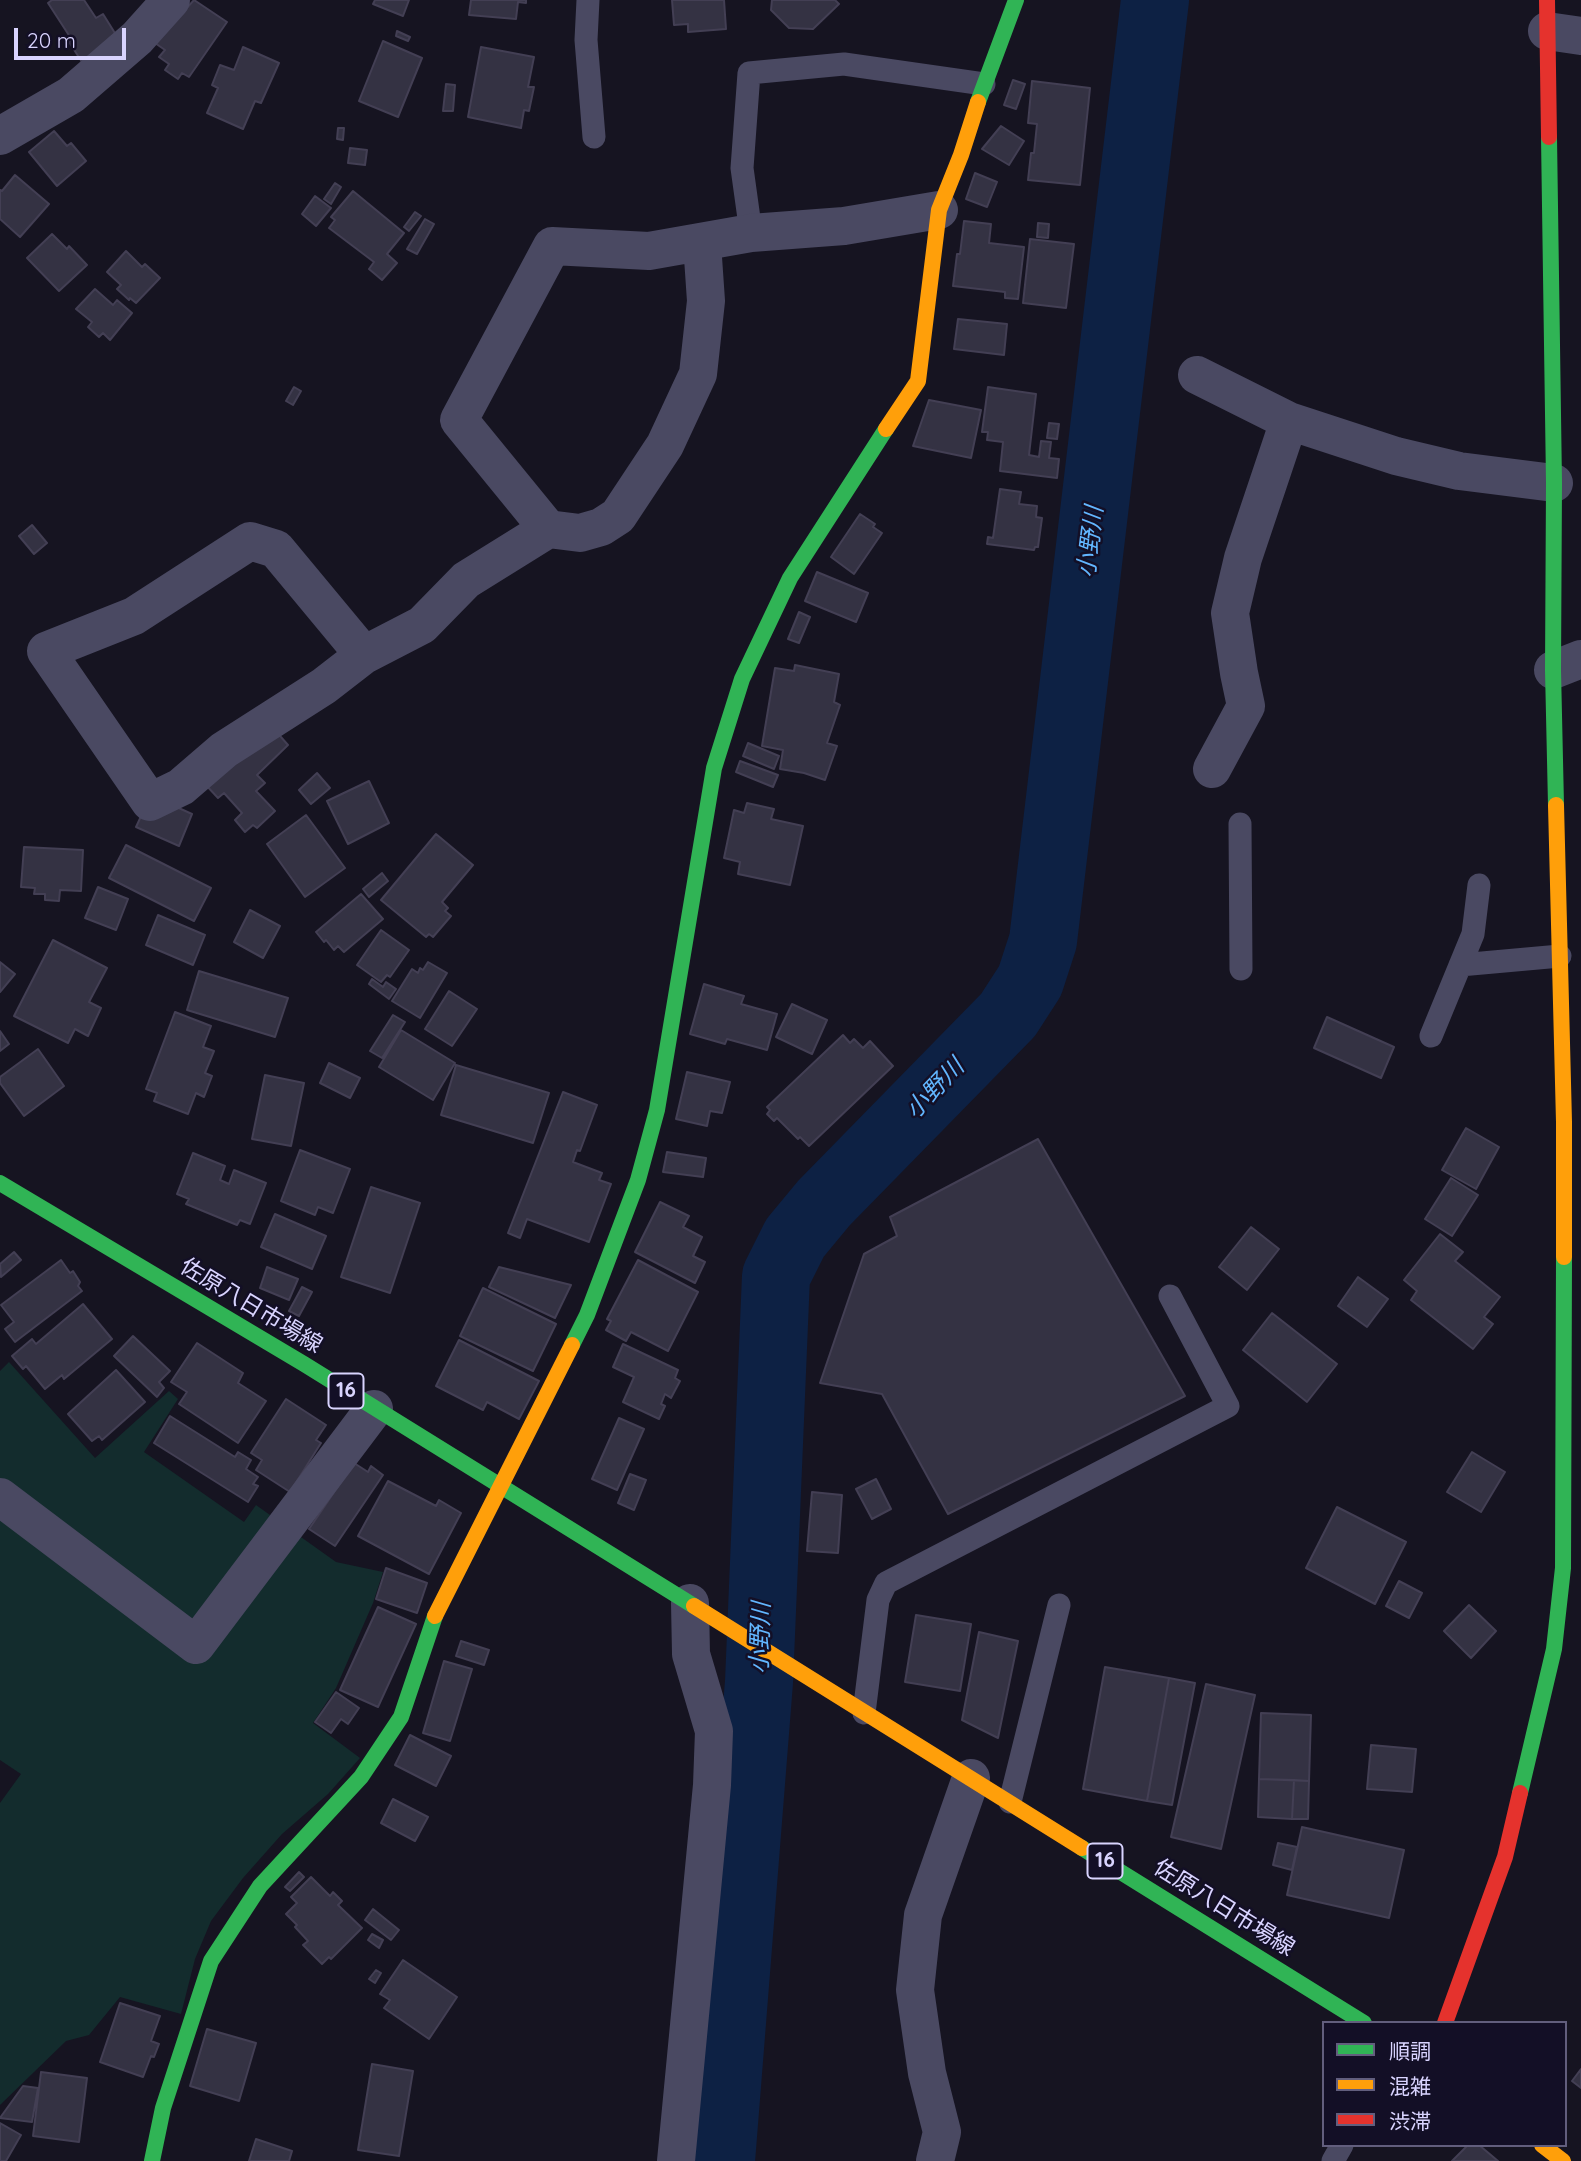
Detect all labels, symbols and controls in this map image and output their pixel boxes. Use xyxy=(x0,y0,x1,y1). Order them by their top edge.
scale bar xyxy=(18,14,130,58)
text: 20 m xyxy=(27,27,76,53)
water label: 小野川 xyxy=(1072,505,1110,579)
water label: 小野川 xyxy=(900,1053,970,1125)
street label: 佐原八日市場線 xyxy=(175,1253,327,1359)
road number: 16 xyxy=(328,1374,364,1408)
water label: 小野川 xyxy=(745,1602,777,1674)
road number: 16 xyxy=(1088,1843,1122,1878)
street label: 佐原八日市場線 xyxy=(1148,1854,1300,1962)
legend xyxy=(1322,2021,1567,2147)
text: 順調 xyxy=(1389,2038,1431,2064)
text: 混雑 xyxy=(1389,2073,1431,2099)
text: 渋滞 xyxy=(1389,2108,1431,2134)

